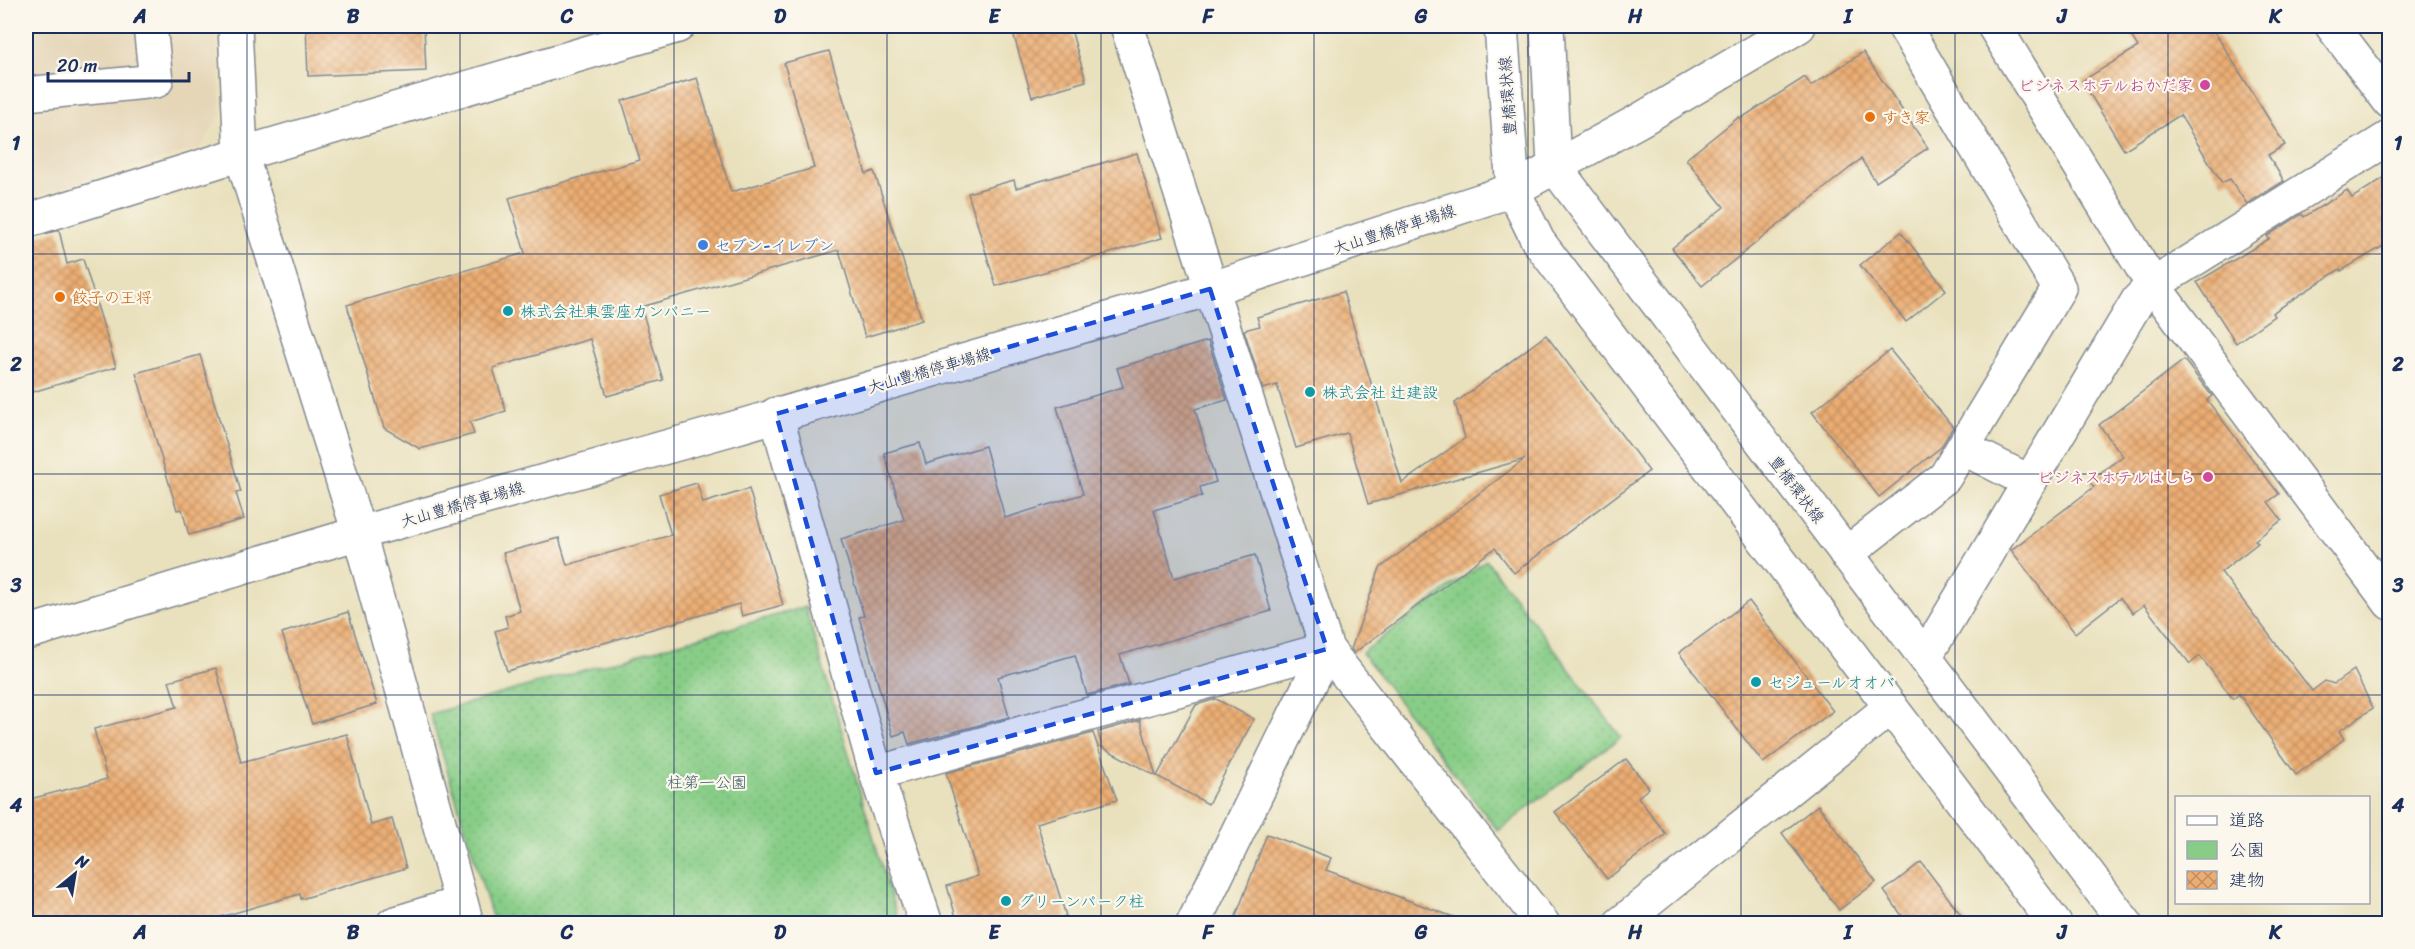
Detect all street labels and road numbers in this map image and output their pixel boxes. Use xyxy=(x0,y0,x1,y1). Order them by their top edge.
street label: 豊橋環状線 xyxy=(1490,55,1525,137)
street label: 大山豊橋停車場線 xyxy=(1329,196,1460,263)
street label: 大山豊橋停車場線 xyxy=(864,339,995,402)
street label: 豊橋環状線 xyxy=(1761,449,1832,530)
street label: 大山豊橋停車場線 xyxy=(397,473,528,536)

